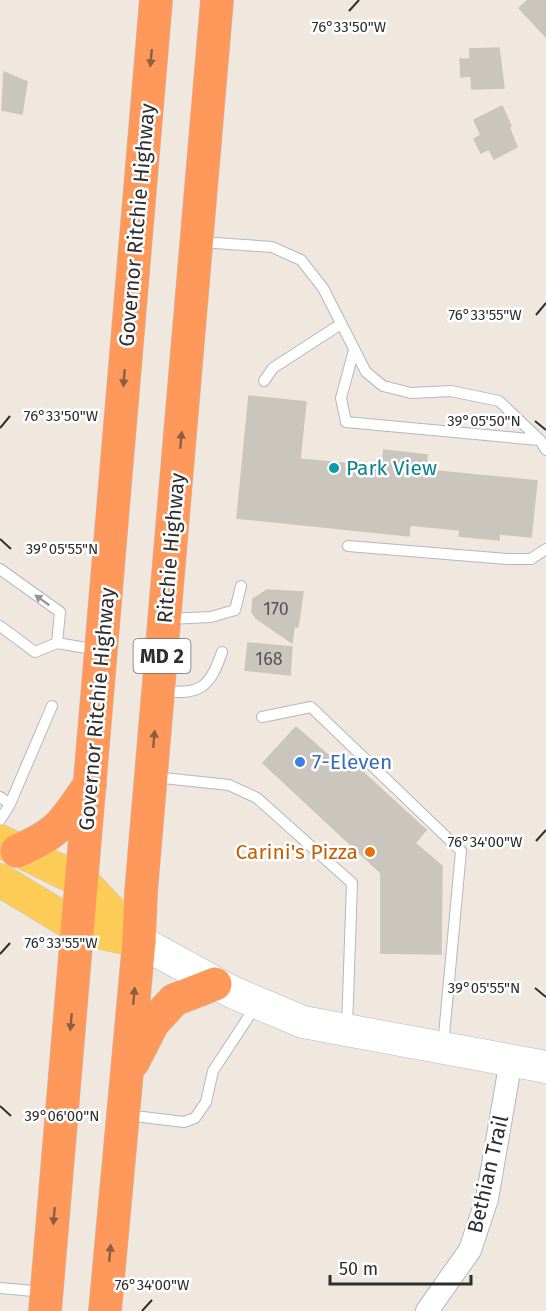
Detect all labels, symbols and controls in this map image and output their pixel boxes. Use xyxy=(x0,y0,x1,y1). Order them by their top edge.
text: 76°33'50"W xyxy=(312,18,387,36)
one-way arrow xyxy=(146,49,156,68)
street label: Governor Ritchie Highway xyxy=(113,102,161,348)
text: 76°33'55"W xyxy=(448,306,522,324)
one-way arrow xyxy=(119,369,129,388)
text: 76°33'50"W xyxy=(24,407,99,425)
text: 39°05'50"N xyxy=(447,412,521,430)
one-way arrow xyxy=(176,430,186,449)
place label: Park View xyxy=(346,455,437,481)
marker: Park View xyxy=(327,461,341,475)
street label: Ritchie Highway xyxy=(151,471,191,624)
text: 39°05'55"N xyxy=(26,540,98,558)
street label: Governor Ritchie Highway xyxy=(73,586,121,832)
one-way arrow xyxy=(34,594,50,606)
house number: 170 xyxy=(263,598,289,620)
road number: MD 2 xyxy=(134,639,190,673)
house number: 168 xyxy=(255,648,283,670)
one-way arrow xyxy=(150,729,159,748)
place label: 7-Eleven xyxy=(312,749,392,775)
marker: 7-Eleven xyxy=(293,755,307,769)
text: 76°34'00"W xyxy=(448,833,523,851)
place label: Carini's Pizza xyxy=(235,839,358,865)
marker: Carini's Pizza xyxy=(363,845,377,859)
text: 76°33'55"W xyxy=(24,934,98,952)
text: 39°05'55"N xyxy=(448,979,520,997)
one-way arrow xyxy=(129,986,139,1005)
one-way arrow xyxy=(66,1012,76,1031)
text: 39°06'00"N xyxy=(24,1107,100,1125)
street label: Bethian Trail xyxy=(462,1112,514,1236)
one-way arrow xyxy=(49,1206,59,1225)
one-way arrow xyxy=(105,1243,115,1262)
scale bar xyxy=(330,1248,471,1286)
text: 50 m xyxy=(339,1258,378,1280)
text: 76°34'00"W xyxy=(115,1276,190,1294)

